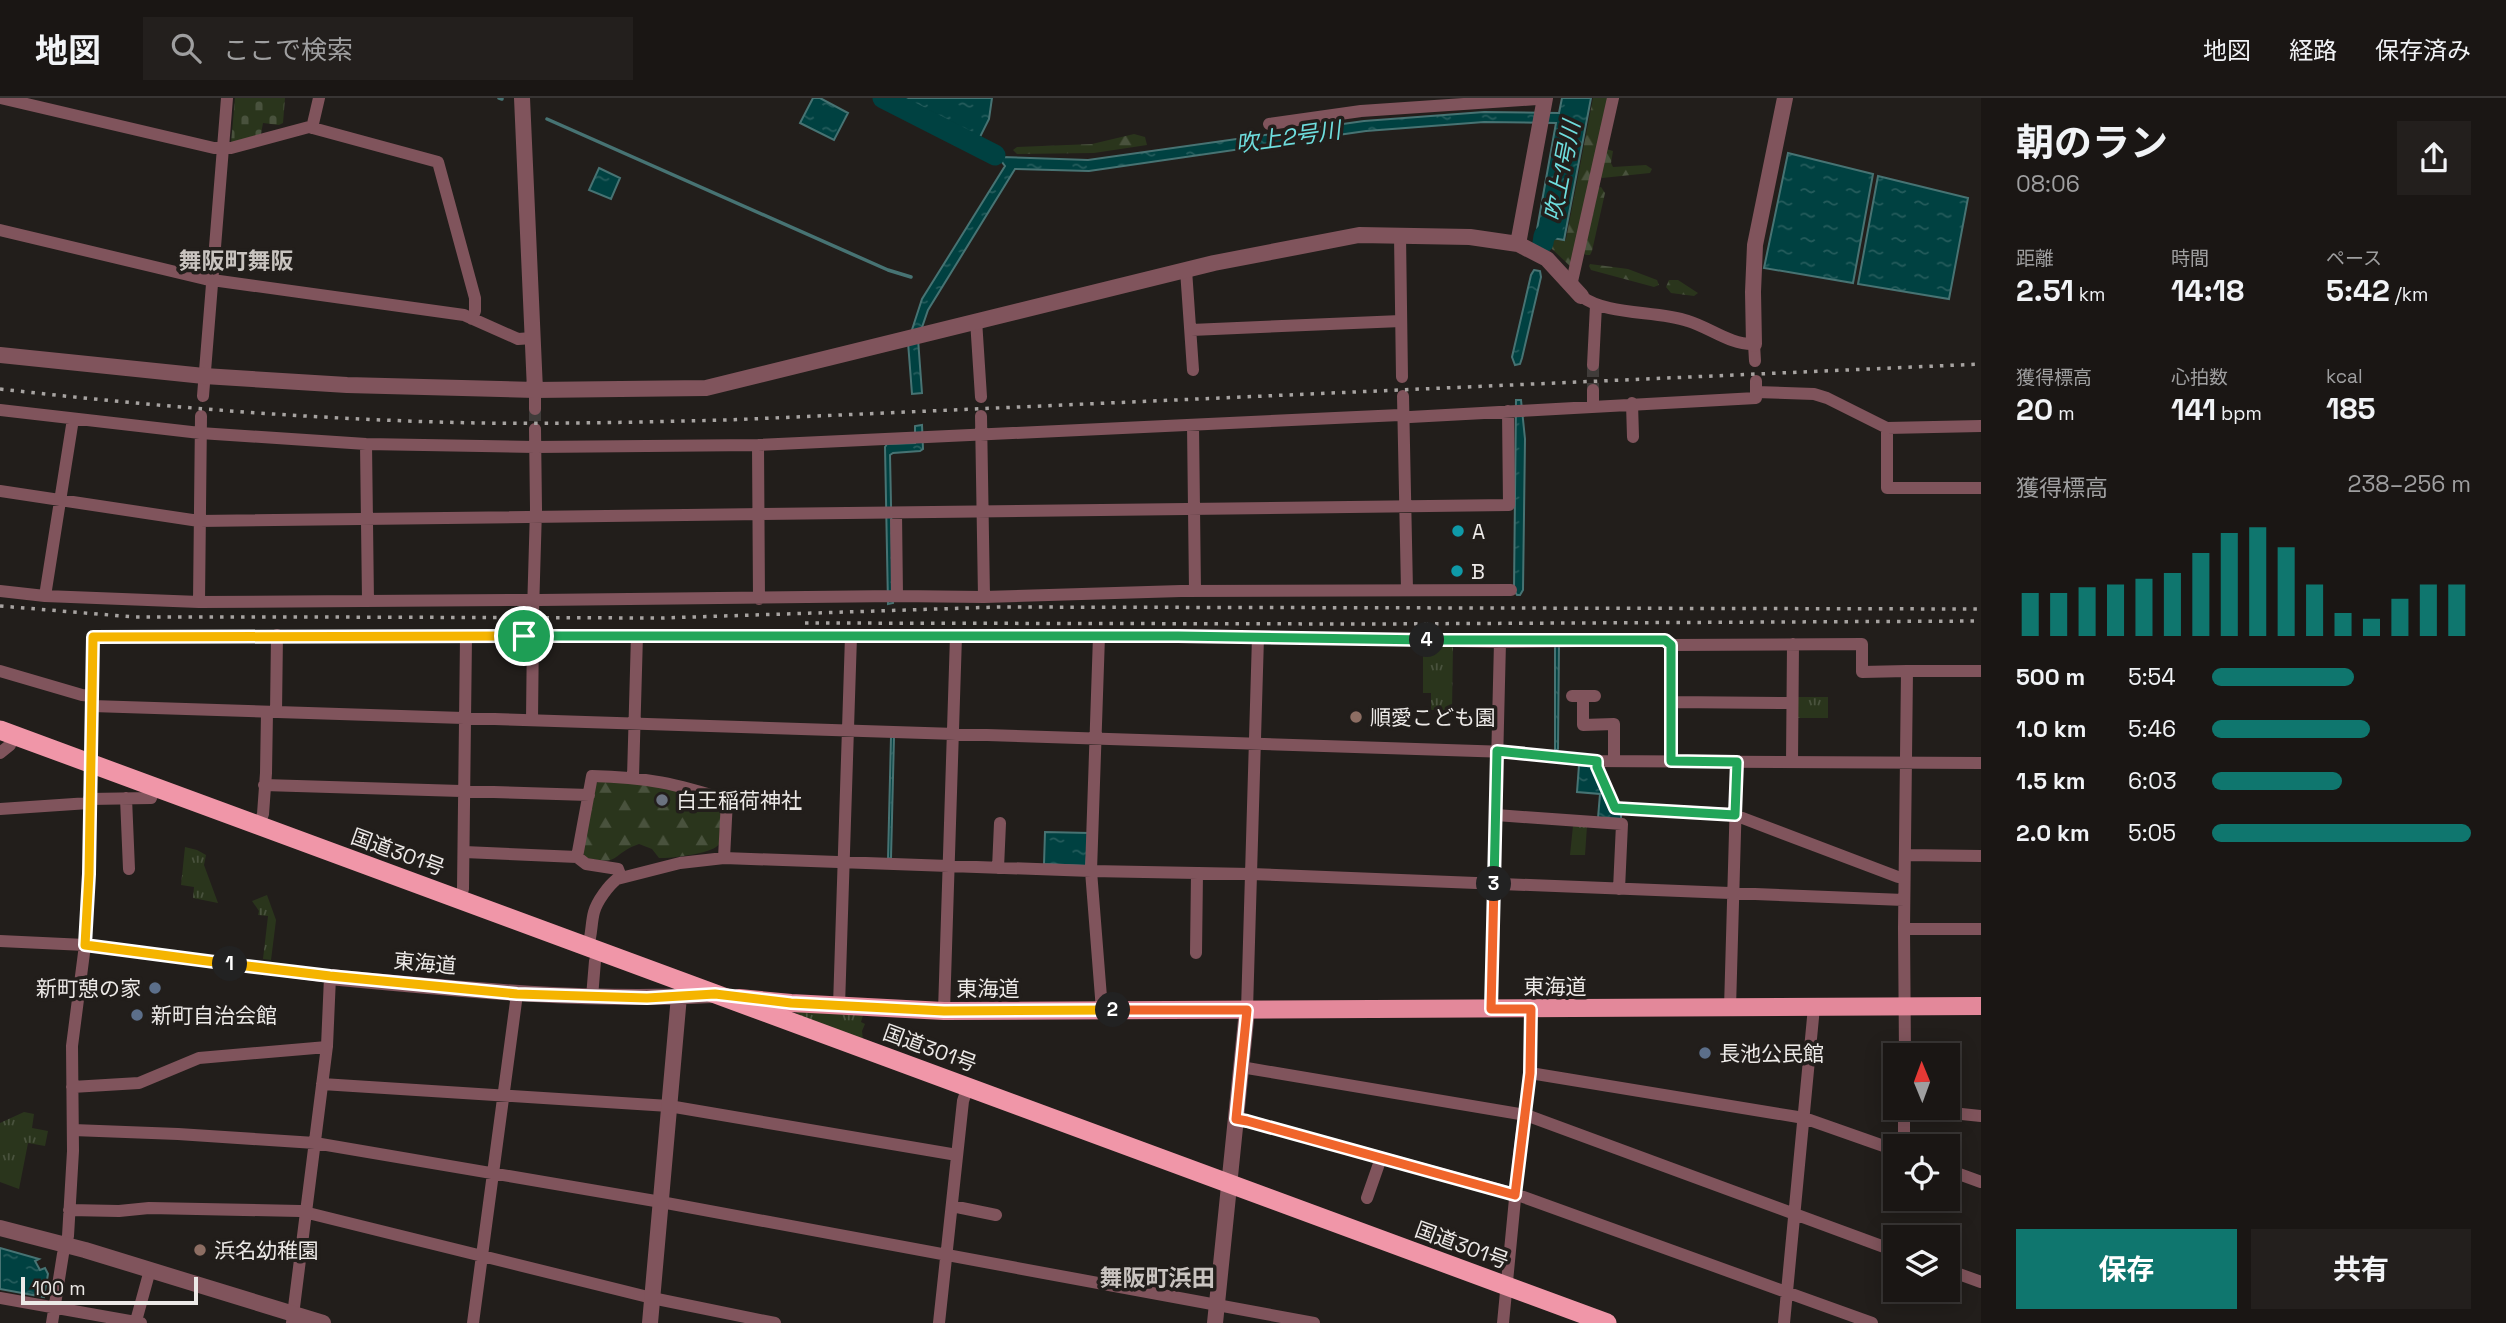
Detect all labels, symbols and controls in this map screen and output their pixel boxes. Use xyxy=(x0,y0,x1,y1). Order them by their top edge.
search box xyxy=(143,17,633,80)
icon: search xyxy=(167,29,205,67)
text: 地図 xyxy=(35,30,101,72)
text: ここで検索 xyxy=(223,33,353,67)
text: 地図 xyxy=(2203,35,2251,66)
text: 経路 xyxy=(2289,35,2337,66)
text: 保存済み xyxy=(2375,35,2471,66)
water label: 吹上2号川 xyxy=(1233,114,1345,159)
water label: 吹上1号川 xyxy=(1538,115,1587,224)
text: 朝のラン xyxy=(2016,119,2168,167)
button: share xyxy=(2397,121,2471,195)
text: 08:06 xyxy=(2016,169,2080,199)
district label: 舞阪町舞阪 xyxy=(179,246,294,276)
text: 距離 xyxy=(2016,246,2054,271)
text: 時間 xyxy=(2171,246,2209,271)
text: ペース xyxy=(2326,246,2382,271)
text: 2.51 xyxy=(2016,271,2074,310)
text: 14:18 xyxy=(2171,271,2244,310)
text: 5:42 xyxy=(2326,271,2390,310)
text: km xyxy=(2074,282,2105,307)
text: /km xyxy=(2390,282,2428,307)
text: kcal xyxy=(2326,364,2363,389)
text: 獲得標高 xyxy=(2016,365,2092,390)
text: 心拍数 xyxy=(2171,365,2228,390)
text: 185 xyxy=(2326,389,2376,428)
text: 20 xyxy=(2016,390,2053,429)
text: 141 xyxy=(2171,390,2216,429)
text: m xyxy=(2053,401,2075,426)
text: bpm xyxy=(2216,401,2262,426)
text: 238–256 m xyxy=(2348,469,2471,499)
text: 獲得標高 xyxy=(2016,473,2108,503)
place label: A xyxy=(1472,518,1485,545)
marker: A xyxy=(1450,523,1466,539)
place label: B xyxy=(1471,558,1485,585)
marker: B xyxy=(1449,563,1465,579)
pin xyxy=(494,606,554,666)
icon: arrive xyxy=(505,617,543,655)
pin: 4 xyxy=(1410,622,1444,658)
text: 4 xyxy=(1420,627,1433,652)
text: 500 m xyxy=(2016,662,2085,692)
text: 5:54 xyxy=(2128,662,2176,692)
place label: 順愛こども園 xyxy=(1370,704,1496,731)
marker: 順愛こども園 xyxy=(1348,709,1364,725)
text: 1.0 km xyxy=(2016,714,2086,744)
text: 5:46 xyxy=(2128,714,2176,744)
text: 1.5 km xyxy=(2016,766,2086,796)
text: 6:03 xyxy=(2128,766,2177,796)
place label: 白王稲荷神社 xyxy=(676,787,802,814)
marker: 白王稲荷神社 xyxy=(654,792,670,808)
text: 2.0 km xyxy=(2016,818,2090,848)
text: 5:05 xyxy=(2128,818,2176,848)
street label: 国道301号 xyxy=(347,823,449,881)
pin: 3 xyxy=(1476,866,1512,902)
text: 3 xyxy=(1488,871,1499,896)
pin: 1 xyxy=(212,946,247,982)
street label: 東海道 xyxy=(392,947,458,979)
text: 1 xyxy=(225,951,234,976)
street label: 東海道 xyxy=(1524,973,1587,1000)
place label: 新町憩の家 xyxy=(36,975,141,1002)
street label: 東海道 xyxy=(957,975,1020,1002)
marker: 新町憩の家 xyxy=(147,980,163,996)
pin: 2 xyxy=(1096,992,1130,1028)
text: 2 xyxy=(1107,997,1118,1022)
place label: 新町自治会館 xyxy=(151,1002,277,1029)
marker: 新町自治会館 xyxy=(129,1007,145,1023)
street label: 国道301号 xyxy=(879,1019,981,1077)
place label: 長池公民館 xyxy=(1719,1040,1824,1067)
north arrow xyxy=(1883,1043,1960,1120)
map controls xyxy=(1883,1043,1960,1302)
marker: 長池公民館 xyxy=(1697,1045,1713,1061)
button: locate xyxy=(1883,1134,1960,1211)
street label: 国道301号 xyxy=(1411,1216,1513,1274)
button: layers xyxy=(1883,1225,1960,1302)
button: 保存 xyxy=(2016,1229,2237,1309)
button: 共有 xyxy=(2251,1229,2471,1309)
place label: 浜名幼稚園 xyxy=(214,1237,319,1264)
marker: 浜名幼稚園 xyxy=(192,1242,208,1258)
district label: 舞阪町浜田 xyxy=(1100,1263,1215,1293)
scale bar xyxy=(21,1274,198,1306)
text: 100 m xyxy=(32,1276,86,1301)

